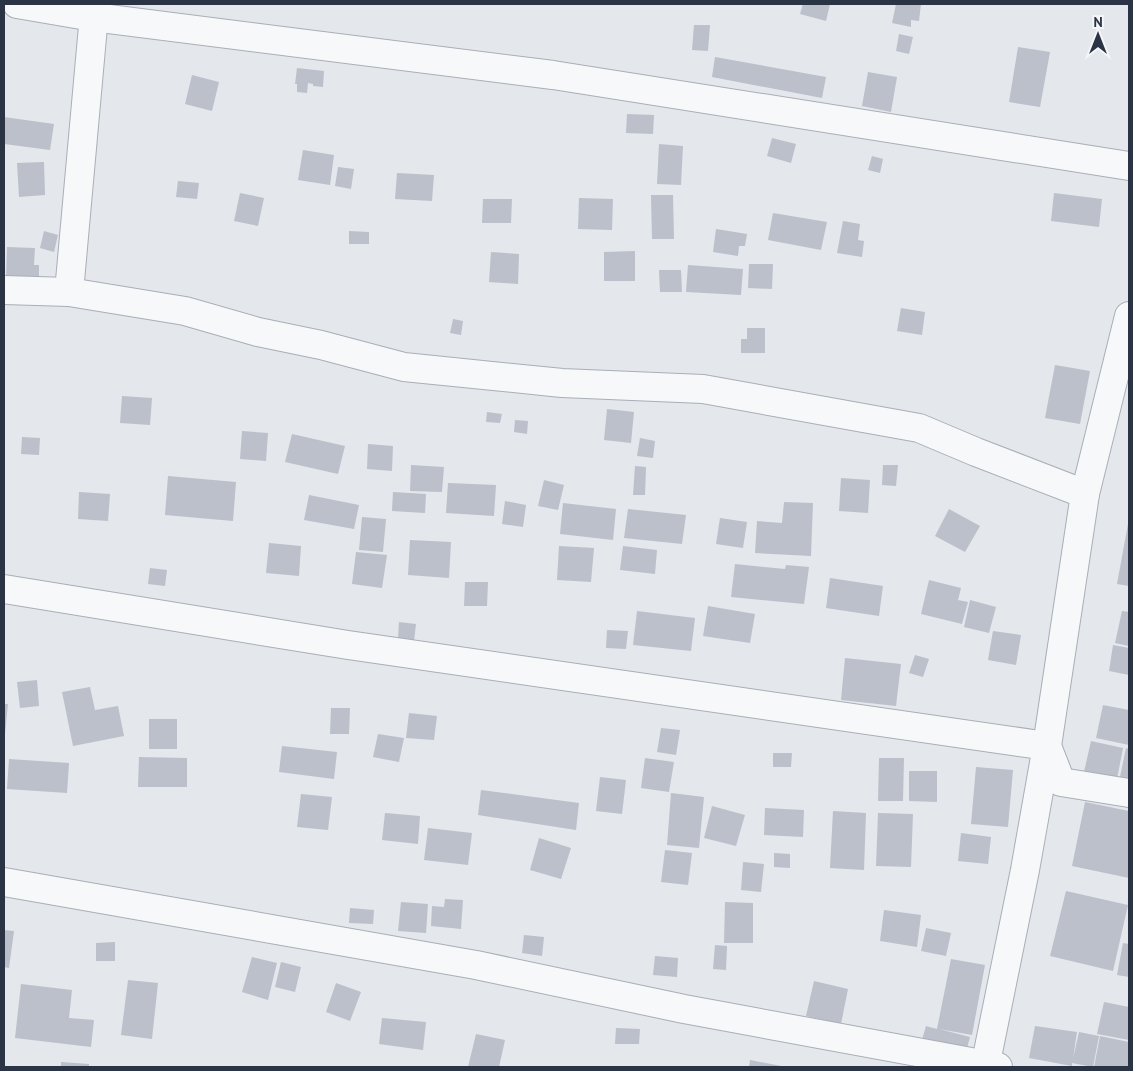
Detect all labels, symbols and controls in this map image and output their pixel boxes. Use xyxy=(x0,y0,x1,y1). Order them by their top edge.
north arrow xyxy=(1073,10,1123,60)
text: N xyxy=(1093,13,1103,31)

